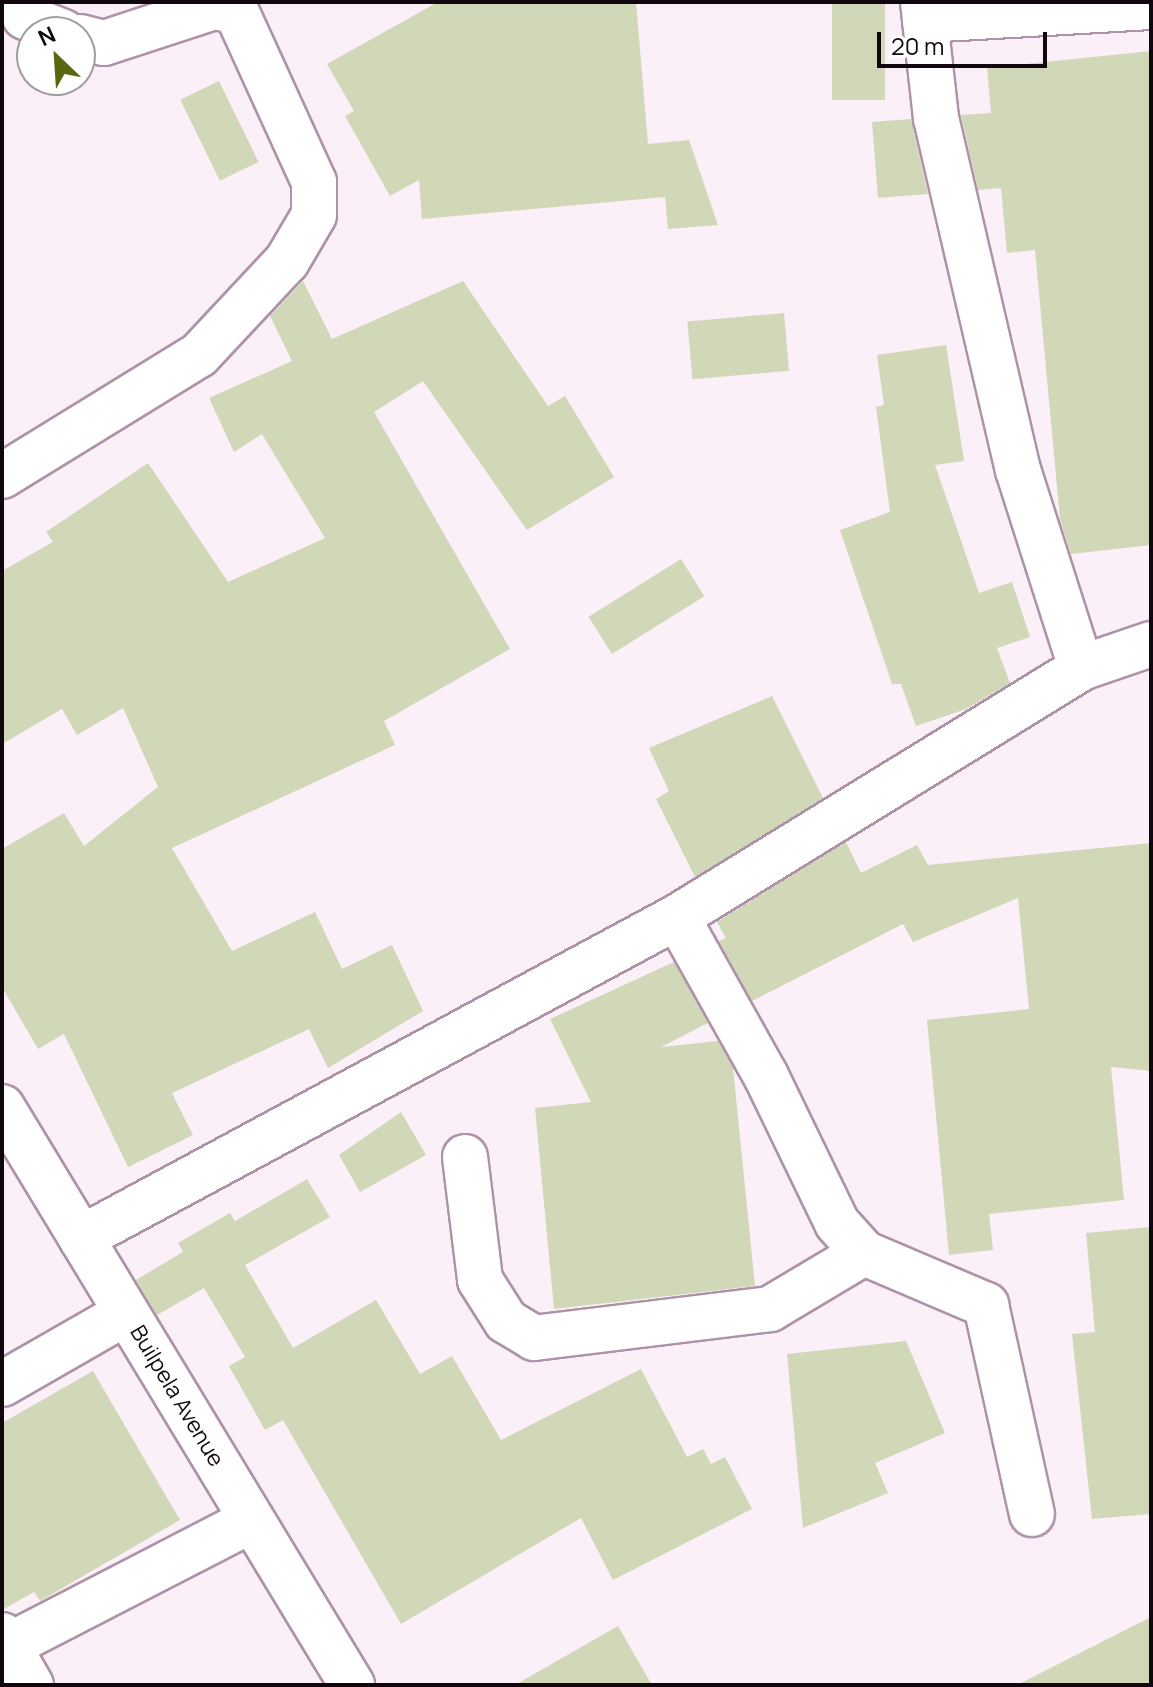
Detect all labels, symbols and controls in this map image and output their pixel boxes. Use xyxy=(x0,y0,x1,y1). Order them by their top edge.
north arrow xyxy=(16,16,96,96)
scale bar xyxy=(881,16,1051,66)
text: N xyxy=(33,19,60,53)
text: 20 m xyxy=(891,29,944,62)
street label: Builpela Avenue xyxy=(125,1321,229,1471)

